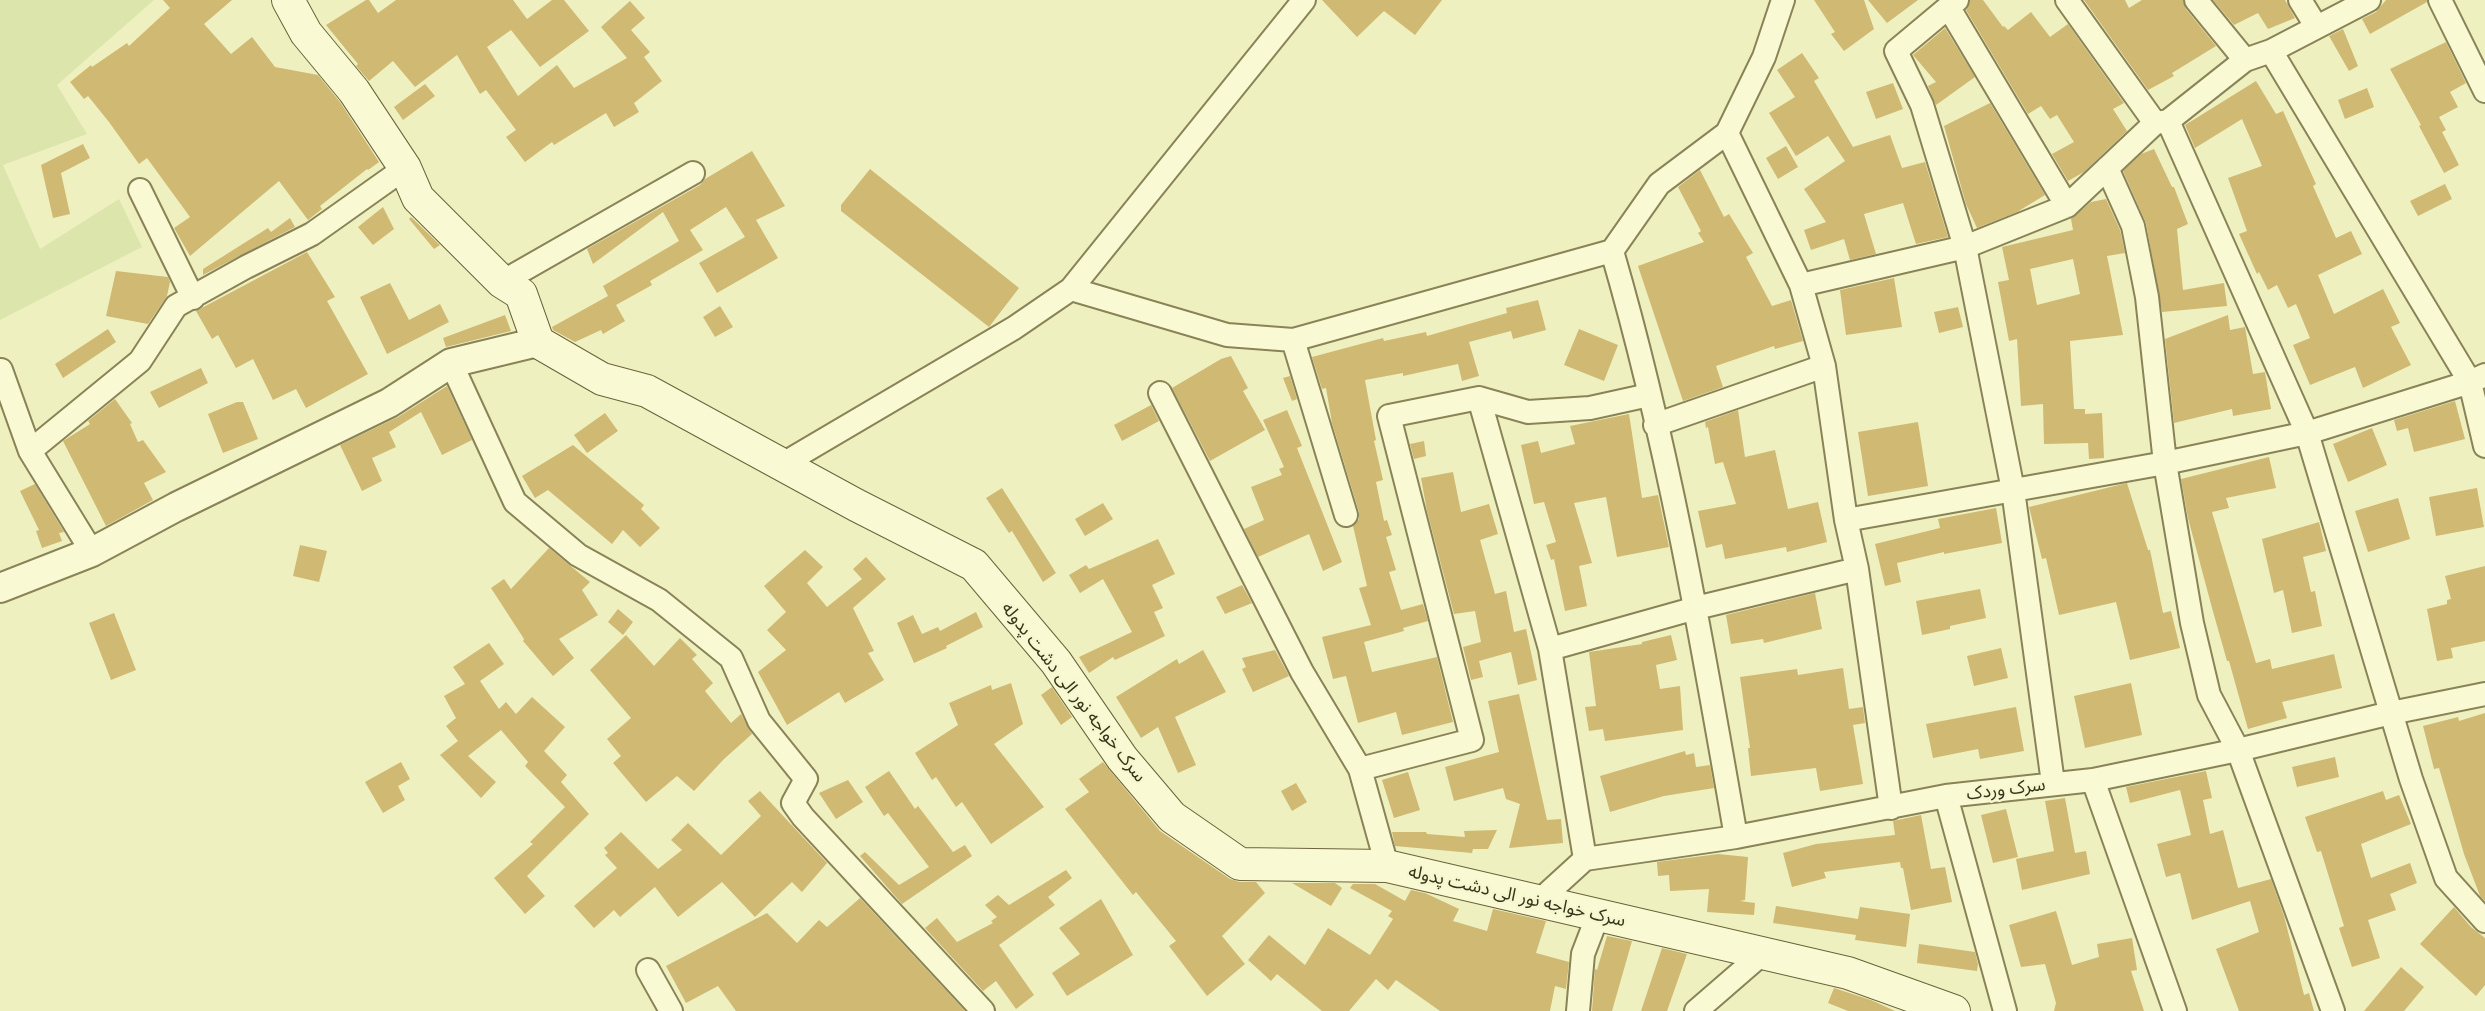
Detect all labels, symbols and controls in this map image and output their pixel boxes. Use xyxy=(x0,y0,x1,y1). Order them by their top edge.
street label: سرک خواجه نور الی دشت پدوله xyxy=(997,598,1151,786)
street label: سرک وردک xyxy=(1965,773,2047,805)
street label: سرک خواجه نور الی دشت پدوله xyxy=(1406,860,1628,932)

